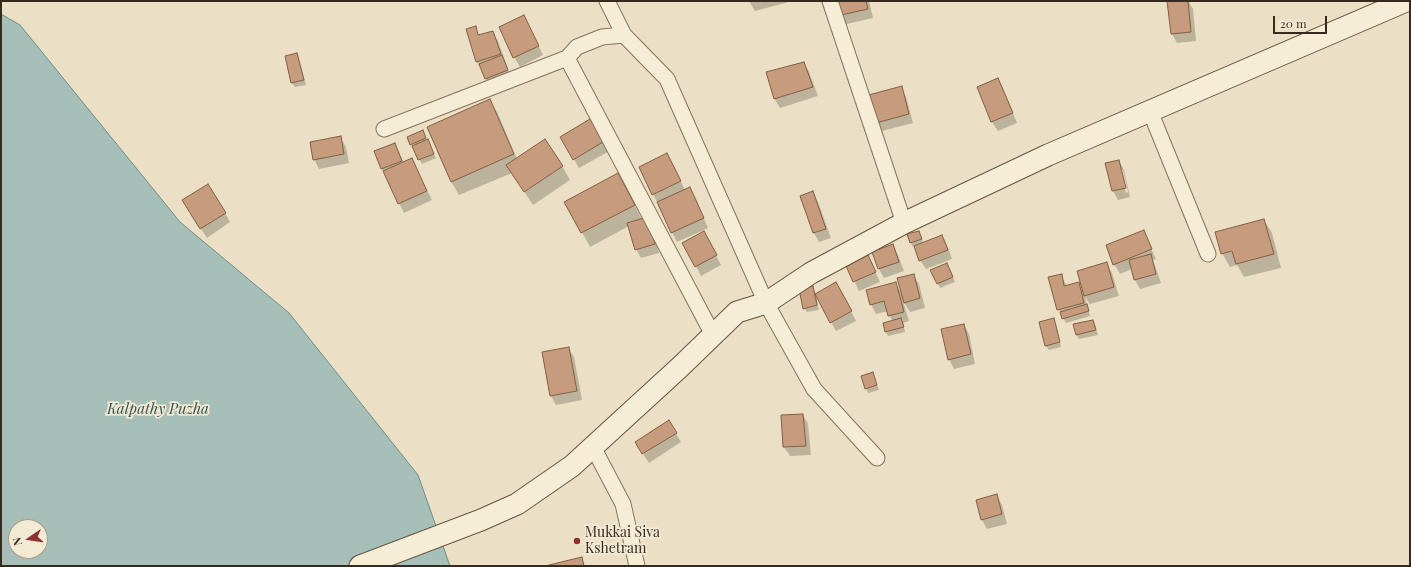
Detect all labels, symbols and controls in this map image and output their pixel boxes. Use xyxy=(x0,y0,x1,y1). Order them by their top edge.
scale bar xyxy=(1275,8,1329,34)
text: 20 m xyxy=(1280,15,1307,31)
water label: Kalpathy Puzha xyxy=(107,400,209,418)
north arrow xyxy=(8,519,48,559)
place label: Mukkai Siva Kshetram xyxy=(585,525,660,558)
text: N xyxy=(9,536,25,547)
marker: Mukkai Siva Kshetram xyxy=(572,536,582,546)

